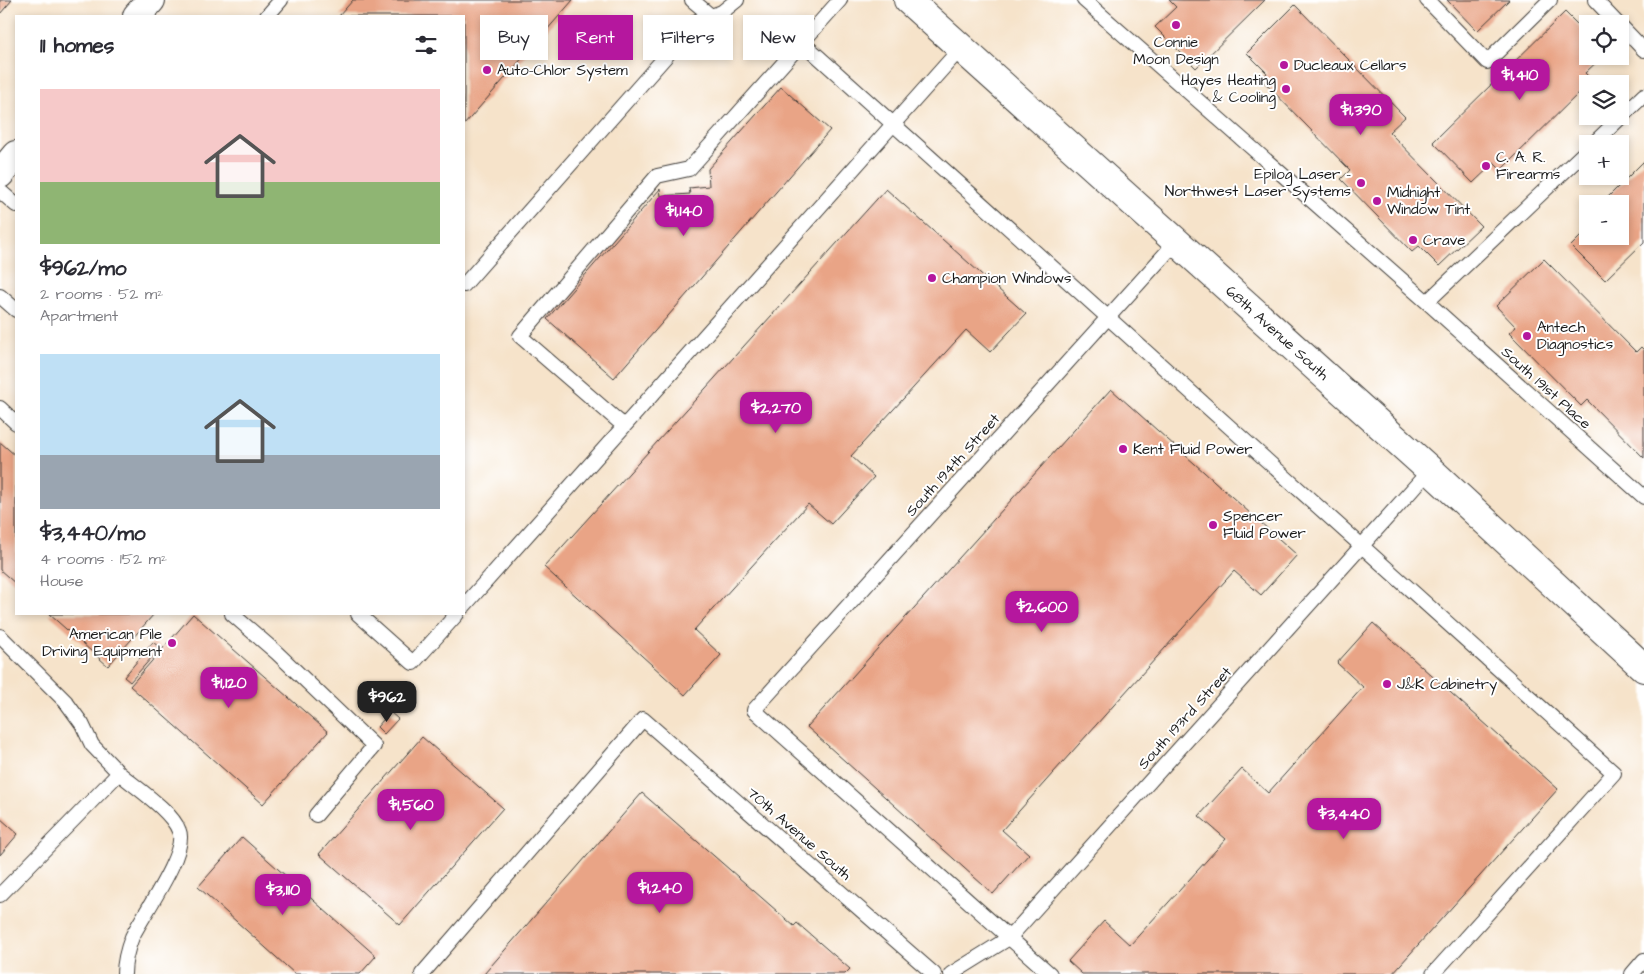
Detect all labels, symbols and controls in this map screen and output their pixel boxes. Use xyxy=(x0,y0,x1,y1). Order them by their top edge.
chip: Buy xyxy=(480,15,548,60)
chip: Rent xyxy=(558,15,633,60)
chip: Filters xyxy=(643,15,733,60)
chip: New xyxy=(743,15,814,60)
map controls xyxy=(1579,15,1629,245)
button: locate xyxy=(1579,15,1629,65)
marker: Connie Moon Design xyxy=(1170,19,1182,31)
text: 11 homes xyxy=(40,31,114,60)
icon: filters xyxy=(412,31,440,59)
place label: Connie Moon Design xyxy=(1133,32,1219,71)
place label: Ducleaux Cellars xyxy=(1294,55,1407,76)
pin: $1,410 xyxy=(1479,58,1561,101)
marker: Ducleaux Cellars xyxy=(1278,59,1290,71)
place label: Auto-Chlor System xyxy=(497,60,628,82)
marker: Auto-Chlor System xyxy=(481,64,493,76)
text: $1,410 xyxy=(1502,64,1538,86)
place label: Hayes Heating & Cooling xyxy=(1181,70,1276,109)
button: layers xyxy=(1579,75,1629,125)
marker: Hayes Heating & Cooling xyxy=(1280,83,1292,95)
pin: $1,390 xyxy=(1320,94,1402,136)
text: $1,390 xyxy=(1340,99,1382,121)
icon: home xyxy=(195,121,285,211)
button: + xyxy=(1579,135,1629,185)
place label: C. A. R. Firearms xyxy=(1496,147,1561,185)
marker: C. A. R. Firearms xyxy=(1480,160,1492,172)
place label: Epilog Laser - Northwest Laser Systems xyxy=(1165,164,1351,203)
marker: Epilog Laser - Northwest Laser Systems xyxy=(1355,177,1367,189)
place label: Midnight Window Tint xyxy=(1387,182,1470,220)
pin: $1,140 xyxy=(643,194,725,237)
marker: Midnight Window Tint xyxy=(1371,195,1383,207)
button: − xyxy=(1579,195,1629,245)
text: $1,140 xyxy=(666,200,702,222)
place label: Crave xyxy=(1423,230,1465,251)
marker: Crave xyxy=(1407,234,1419,246)
text: $962/mo xyxy=(40,254,127,283)
place label: Champion Windows xyxy=(942,268,1072,289)
marker: Champion Windows xyxy=(926,272,938,284)
street label: 68th Avenue South xyxy=(1221,281,1334,386)
text: 2 rooms · 52 m² xyxy=(40,283,163,305)
text: Apartment xyxy=(40,305,118,327)
place label: Antech Diagnostics xyxy=(1537,317,1614,356)
marker: Antech Diagnostics xyxy=(1521,330,1533,342)
street label: South 191st Place xyxy=(1496,342,1596,434)
icon: home xyxy=(195,386,285,476)
pin: $2,270 xyxy=(735,392,817,434)
text: $2,270 xyxy=(751,397,801,419)
street label: South 194th Street xyxy=(901,409,1005,521)
place label: Kent Fluid Power xyxy=(1133,439,1253,460)
marker: Kent Fluid Power xyxy=(1117,443,1129,455)
place label: Spencer Fluid Power xyxy=(1223,506,1306,544)
text: $3,440/mo xyxy=(40,519,146,548)
marker: Spencer Fluid Power xyxy=(1207,519,1219,531)
text: 4 rooms · 152 m² xyxy=(40,548,167,570)
text: House xyxy=(40,570,84,592)
pin: $2,600 xyxy=(1001,590,1083,633)
text: $2,600 xyxy=(1016,596,1068,618)
place label: American Pile Driving Equipment xyxy=(42,624,162,663)
marker: American Pile Driving Equipment xyxy=(166,637,178,649)
street label: South 193rd Street xyxy=(1133,662,1237,774)
pin: $1,120 xyxy=(188,666,270,709)
text: $1,120 xyxy=(211,672,247,694)
place label: J&K Cabinetry xyxy=(1397,674,1497,696)
marker: J&K Cabinetry xyxy=(1381,678,1393,690)
pin: $962 xyxy=(357,680,417,723)
text: $962 xyxy=(368,686,406,708)
street label: 70th Avenue South xyxy=(742,783,856,886)
pin: $1,560 xyxy=(370,788,452,831)
text: $1,560 xyxy=(388,794,434,816)
pin: $3,440 xyxy=(1303,798,1385,840)
text: $3,440 xyxy=(1318,803,1370,825)
pin: $1,240 xyxy=(619,872,701,914)
pin: $3,110 xyxy=(242,874,324,916)
text: $1,240 xyxy=(638,877,682,899)
text: $3,110 xyxy=(266,879,300,901)

